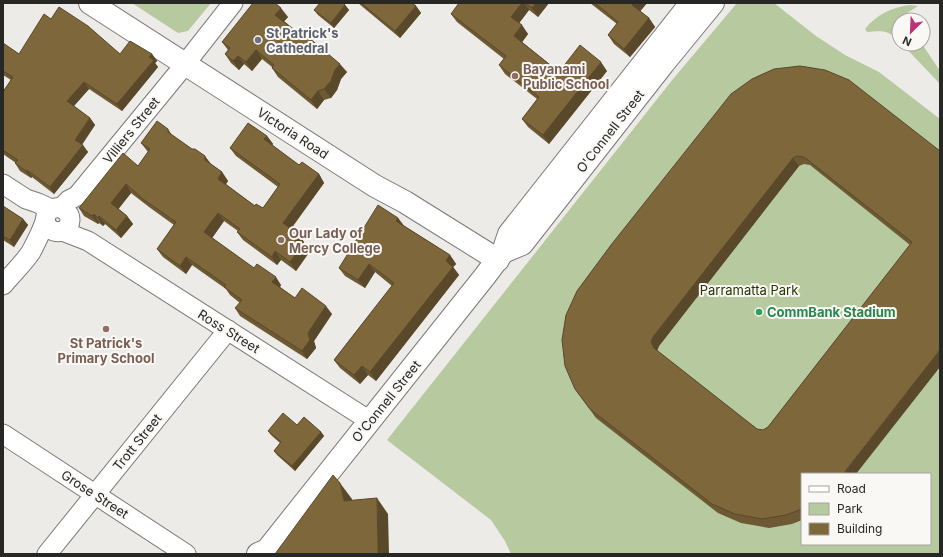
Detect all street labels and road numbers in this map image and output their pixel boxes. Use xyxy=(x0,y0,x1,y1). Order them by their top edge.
street label: O'Connell Street xyxy=(573,86,647,176)
street label: Villiers Street xyxy=(99,93,163,167)
street label: Victoria Road xyxy=(254,104,332,162)
street label: Ross Street xyxy=(195,306,263,356)
street label: O'Connell Street xyxy=(348,357,424,445)
street label: Trott Street xyxy=(109,410,165,474)
street label: Grose Street xyxy=(58,466,132,522)

